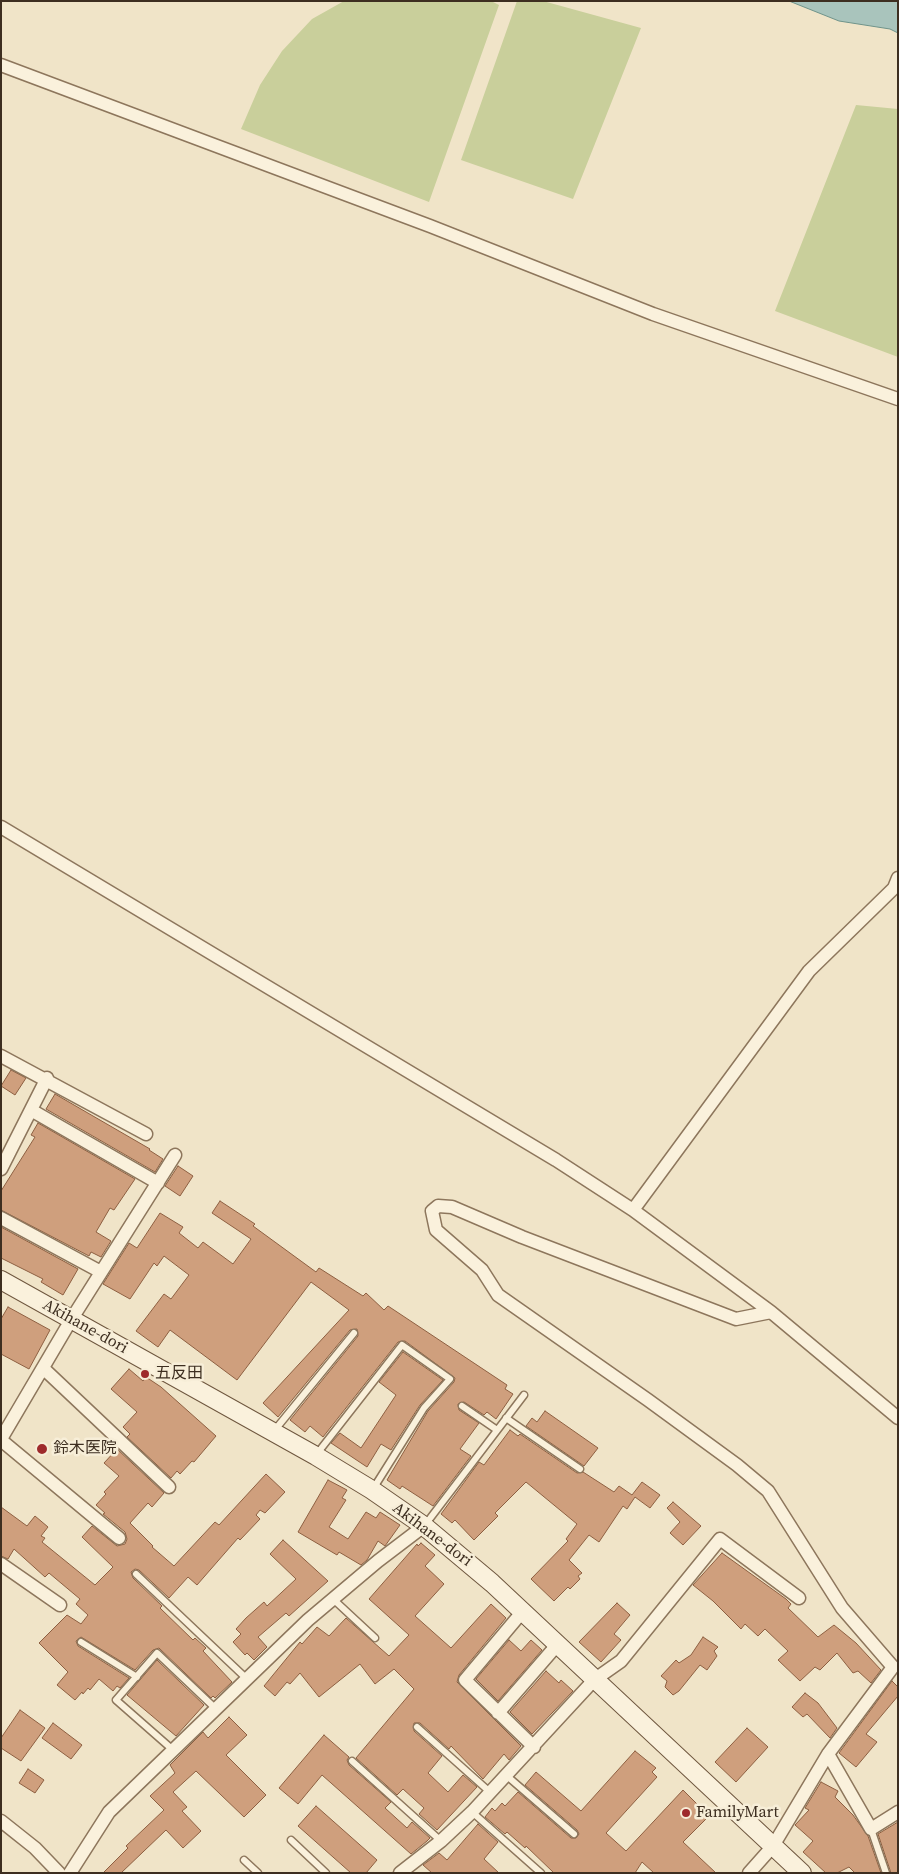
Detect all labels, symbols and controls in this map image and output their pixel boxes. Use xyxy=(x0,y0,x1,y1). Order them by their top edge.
street label: Akihane-dori xyxy=(39,1296,131,1358)
place label: 五反田 xyxy=(155,1364,203,1384)
marker: 五反田 xyxy=(139,1368,151,1380)
place label: 鈴木医院 xyxy=(53,1439,117,1459)
marker: 鈴木医院 xyxy=(35,1442,49,1456)
street label: Akihane-dori xyxy=(389,1499,475,1571)
place label: FamilyMart xyxy=(696,1803,779,1823)
marker: FamilyMart xyxy=(680,1807,692,1819)

